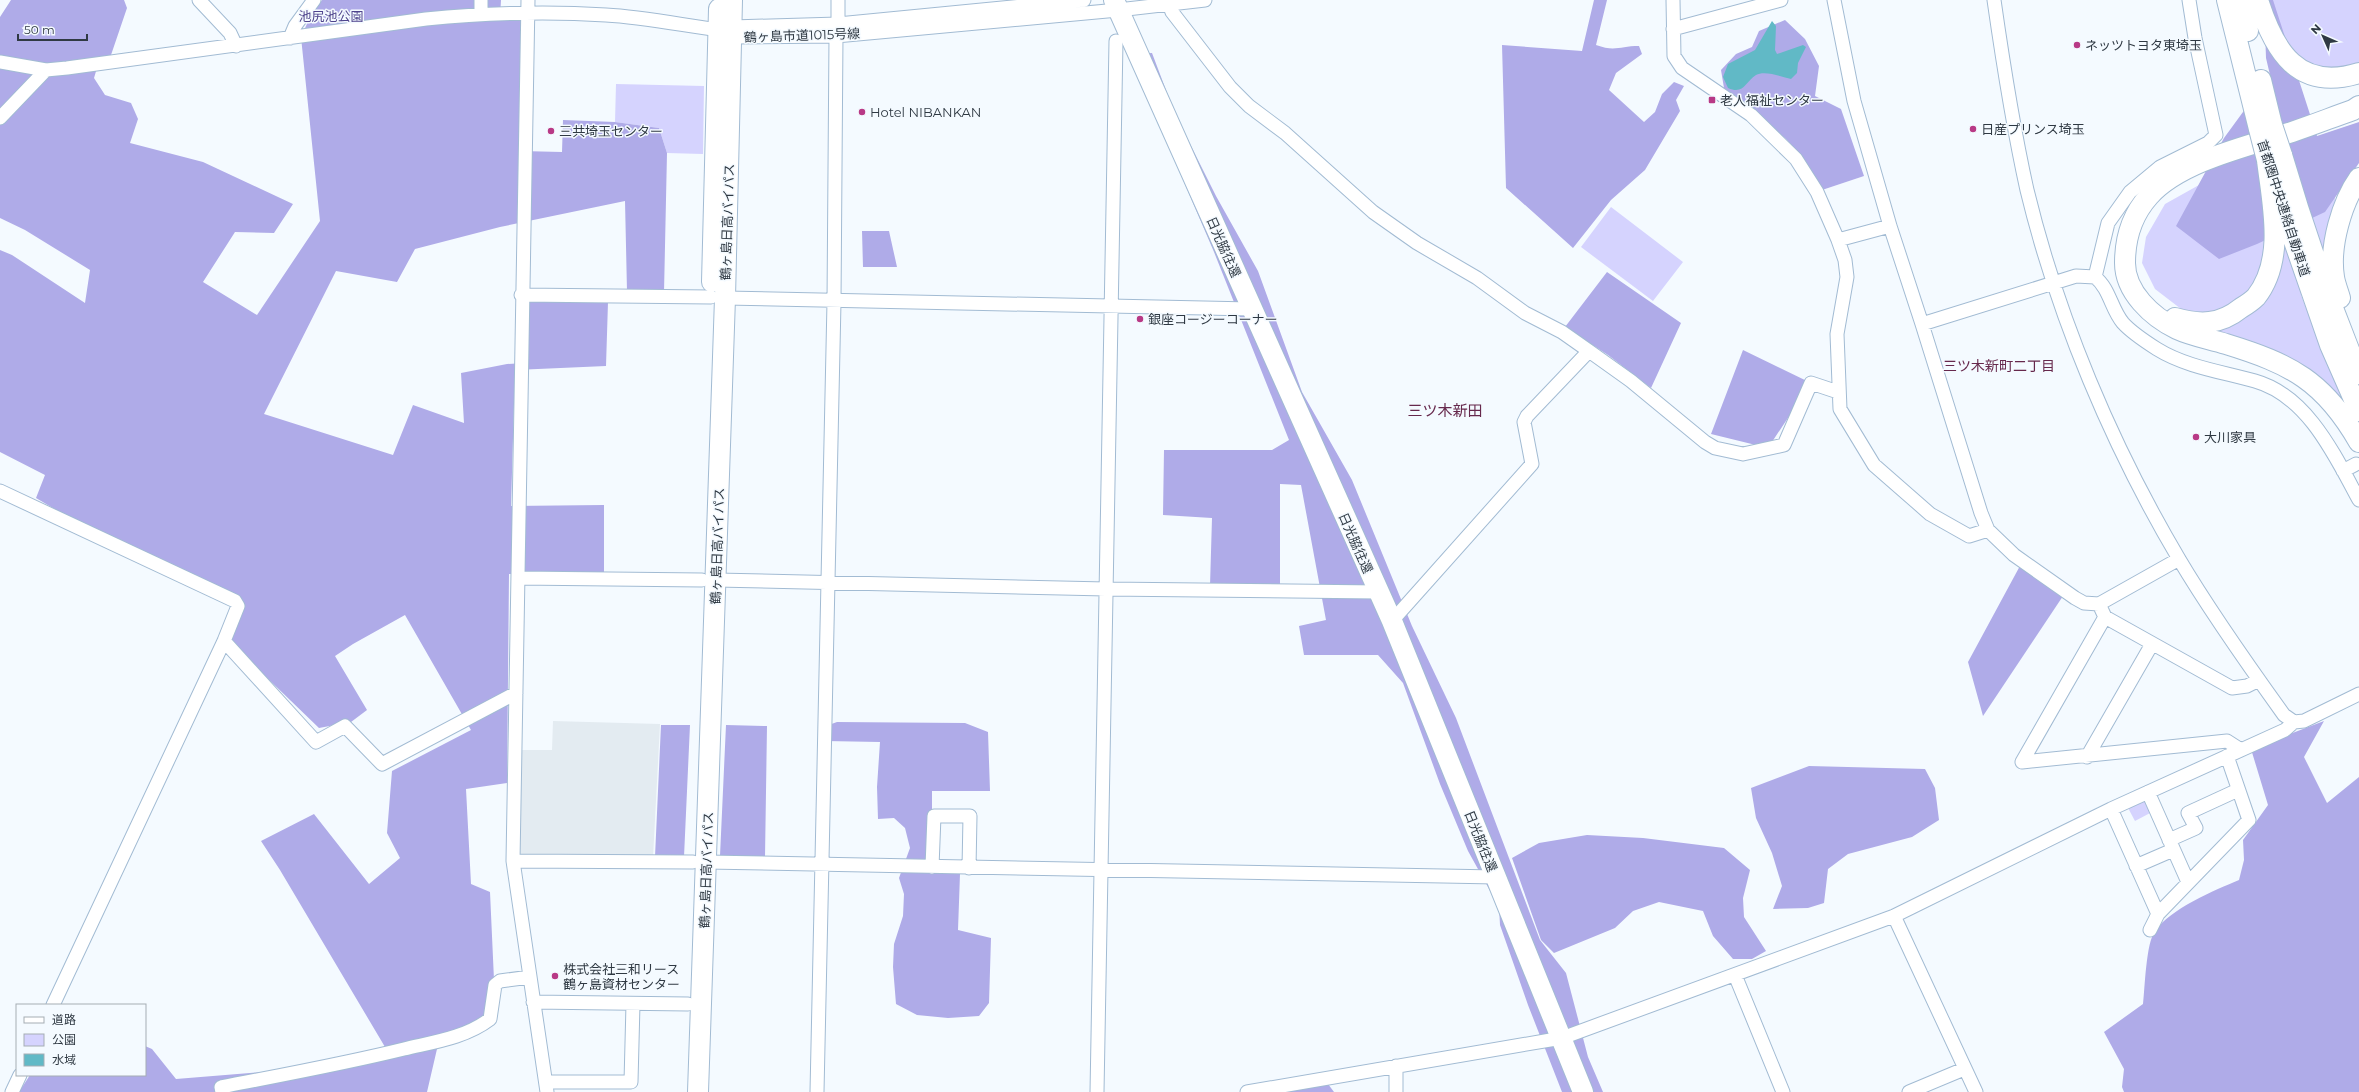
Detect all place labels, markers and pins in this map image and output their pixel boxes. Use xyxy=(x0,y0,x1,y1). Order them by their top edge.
place label: ネッツトヨタ東埼玉 xyxy=(2085,37,2202,53)
marker: ネッツトヨタ東埼玉 xyxy=(2072,40,2082,50)
place label: 老人福祉センター xyxy=(1720,92,1824,108)
marker: 老人福祉センター xyxy=(1707,95,1717,105)
place label: Hotel NIBANKAN xyxy=(870,104,981,120)
marker: Hotel NIBANKAN xyxy=(857,107,867,117)
place label: 日産プリンス埼玉 xyxy=(1981,121,2085,137)
place label: 三共埼玉センター xyxy=(559,123,663,139)
marker: 日産プリンス埼玉 xyxy=(1968,124,1978,134)
marker: 三共埼玉センター xyxy=(546,126,556,136)
place label: 銀座コージーコーナー xyxy=(1148,311,1278,327)
marker: 銀座コージーコーナー xyxy=(1135,314,1145,324)
place label: 大川家具 xyxy=(2204,429,2256,445)
marker: 大川家具 xyxy=(2191,432,2201,442)
place label: 株式会社三和リース 鶴ヶ島資材センター xyxy=(563,961,680,992)
marker: 株式会社三和リース 鶴ヶ島資材センター xyxy=(550,971,560,981)

